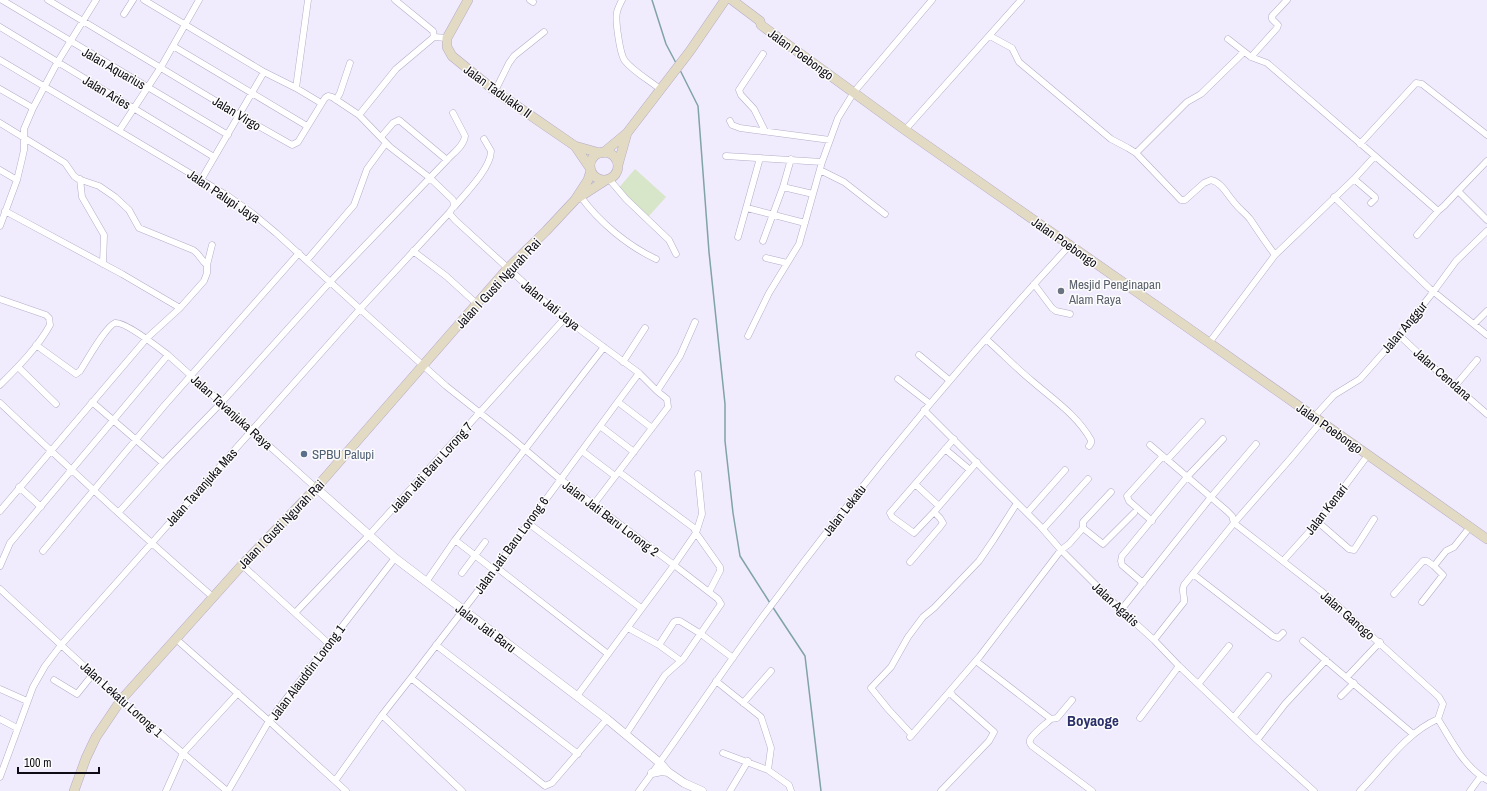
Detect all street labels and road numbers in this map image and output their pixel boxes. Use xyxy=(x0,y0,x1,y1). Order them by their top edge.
street label: Jalan Poebongo xyxy=(765,25,837,84)
street label: Jalan Aquarius xyxy=(79,43,149,93)
street label: Jalan Tadulako II xyxy=(460,61,535,122)
street label: Jalan Aries xyxy=(80,72,134,113)
street label: Jalan Virgo xyxy=(209,92,264,135)
street label: Jalan Palupi Jaya xyxy=(184,166,263,227)
street label: Jalan Poebongo xyxy=(1028,213,1101,272)
street label: Jalan I Gusti Ngurah Rai xyxy=(452,235,545,332)
street label: Jalan Jati Jaya xyxy=(518,276,584,334)
street label: Jalan Anggur xyxy=(1378,298,1431,357)
street label: Jalan Cendana xyxy=(1410,344,1475,404)
street label: Jalan Tavanjuka Raya xyxy=(187,371,276,454)
street label: Jalan Poebongo xyxy=(1293,399,1366,458)
street label: Jalan Jati Baru Lorong 7 xyxy=(386,418,477,516)
street label: Jalan Tavanjuka Mas xyxy=(162,445,241,530)
street label: Jalan I Gusti Ngurah Rai xyxy=(234,476,328,572)
street label: Jalan Jati Baru Lorong 2 xyxy=(559,477,662,560)
street label: Jalan Kenari xyxy=(1301,480,1352,538)
street label: Jalan Lekatu xyxy=(819,481,870,539)
street label: Jalan Jati Baru Lorong 6 xyxy=(470,493,552,597)
street label: Jalan Agatis xyxy=(1089,578,1143,630)
street label: Jalan Ganogo xyxy=(1317,587,1378,644)
street label: Jalan Jati Baru xyxy=(452,600,519,657)
street label: Jalan Alauddin Lorong 1 xyxy=(266,621,349,723)
street label: Jalan Lekatu Lorong 1 xyxy=(77,658,167,741)

